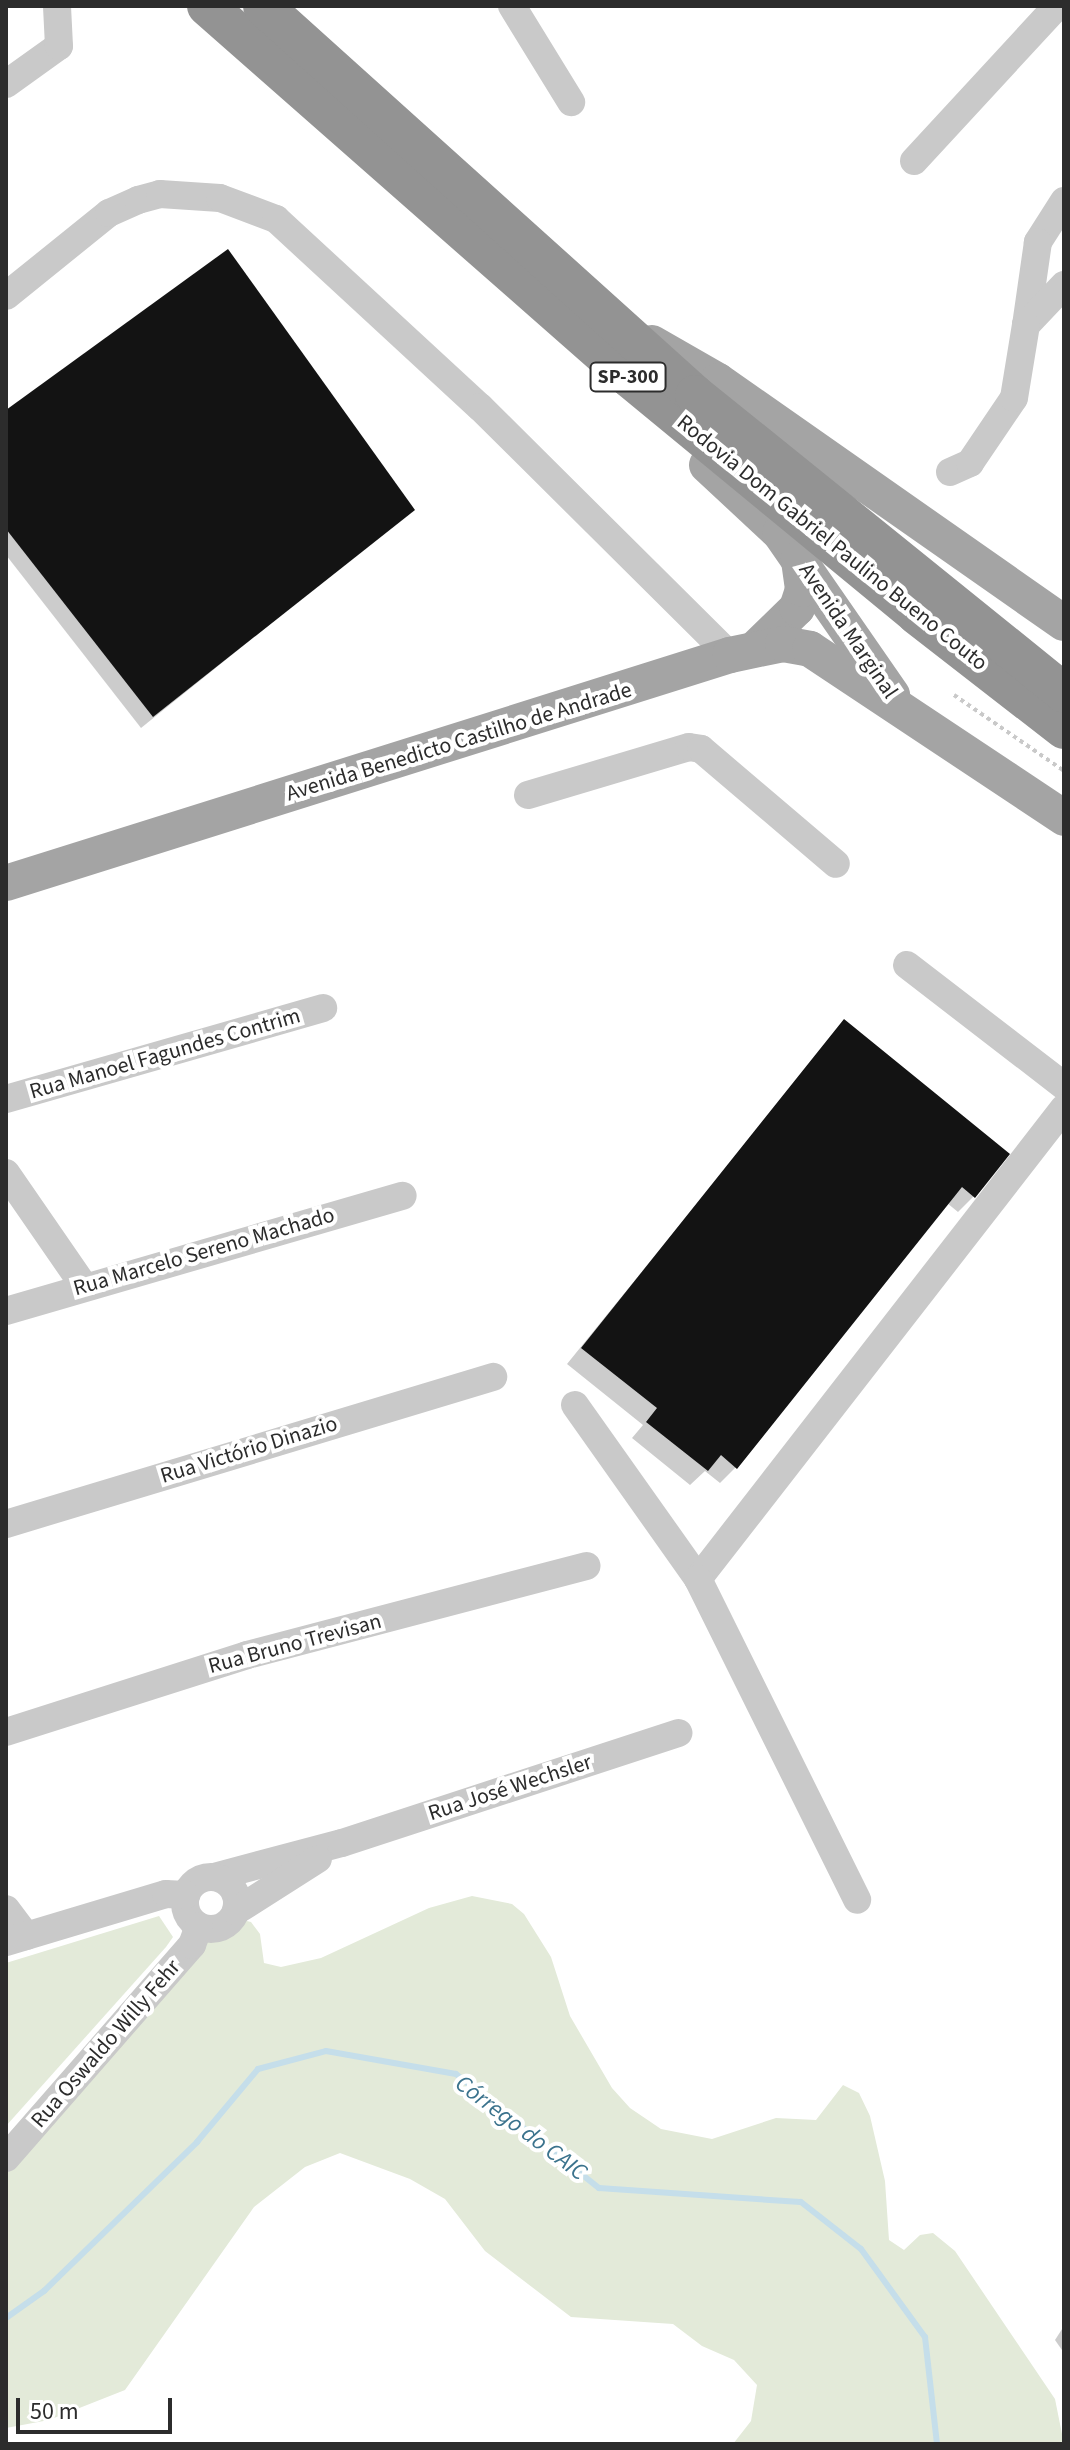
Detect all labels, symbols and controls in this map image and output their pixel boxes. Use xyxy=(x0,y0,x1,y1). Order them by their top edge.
road number: SP-300 xyxy=(588,361,668,393)
street label: Rodovia Dom Gabriel Paulino Bueno Couto xyxy=(671,409,993,677)
street label: Avenida Marginal xyxy=(793,558,903,704)
street label: Avenida Benedicto Castilho de Andrade xyxy=(283,677,635,807)
street label: Rua Manoel Fagundes Contrim xyxy=(27,1003,303,1105)
street label: Rua Marcelo Sereno Machado xyxy=(70,1202,338,1302)
street label: Rua Victório Dinazio xyxy=(157,1411,341,1489)
street label: Rua Bruno Trevisan xyxy=(206,1608,384,1680)
street label: Rua José Wechsler xyxy=(425,1749,595,1827)
street label: Rua Oswaldo Willy Fehr xyxy=(26,1954,186,2134)
water label: Córrego do CAIC xyxy=(449,2069,593,2187)
scale bar xyxy=(20,2382,176,2432)
text: 50 m xyxy=(30,2394,79,2429)

